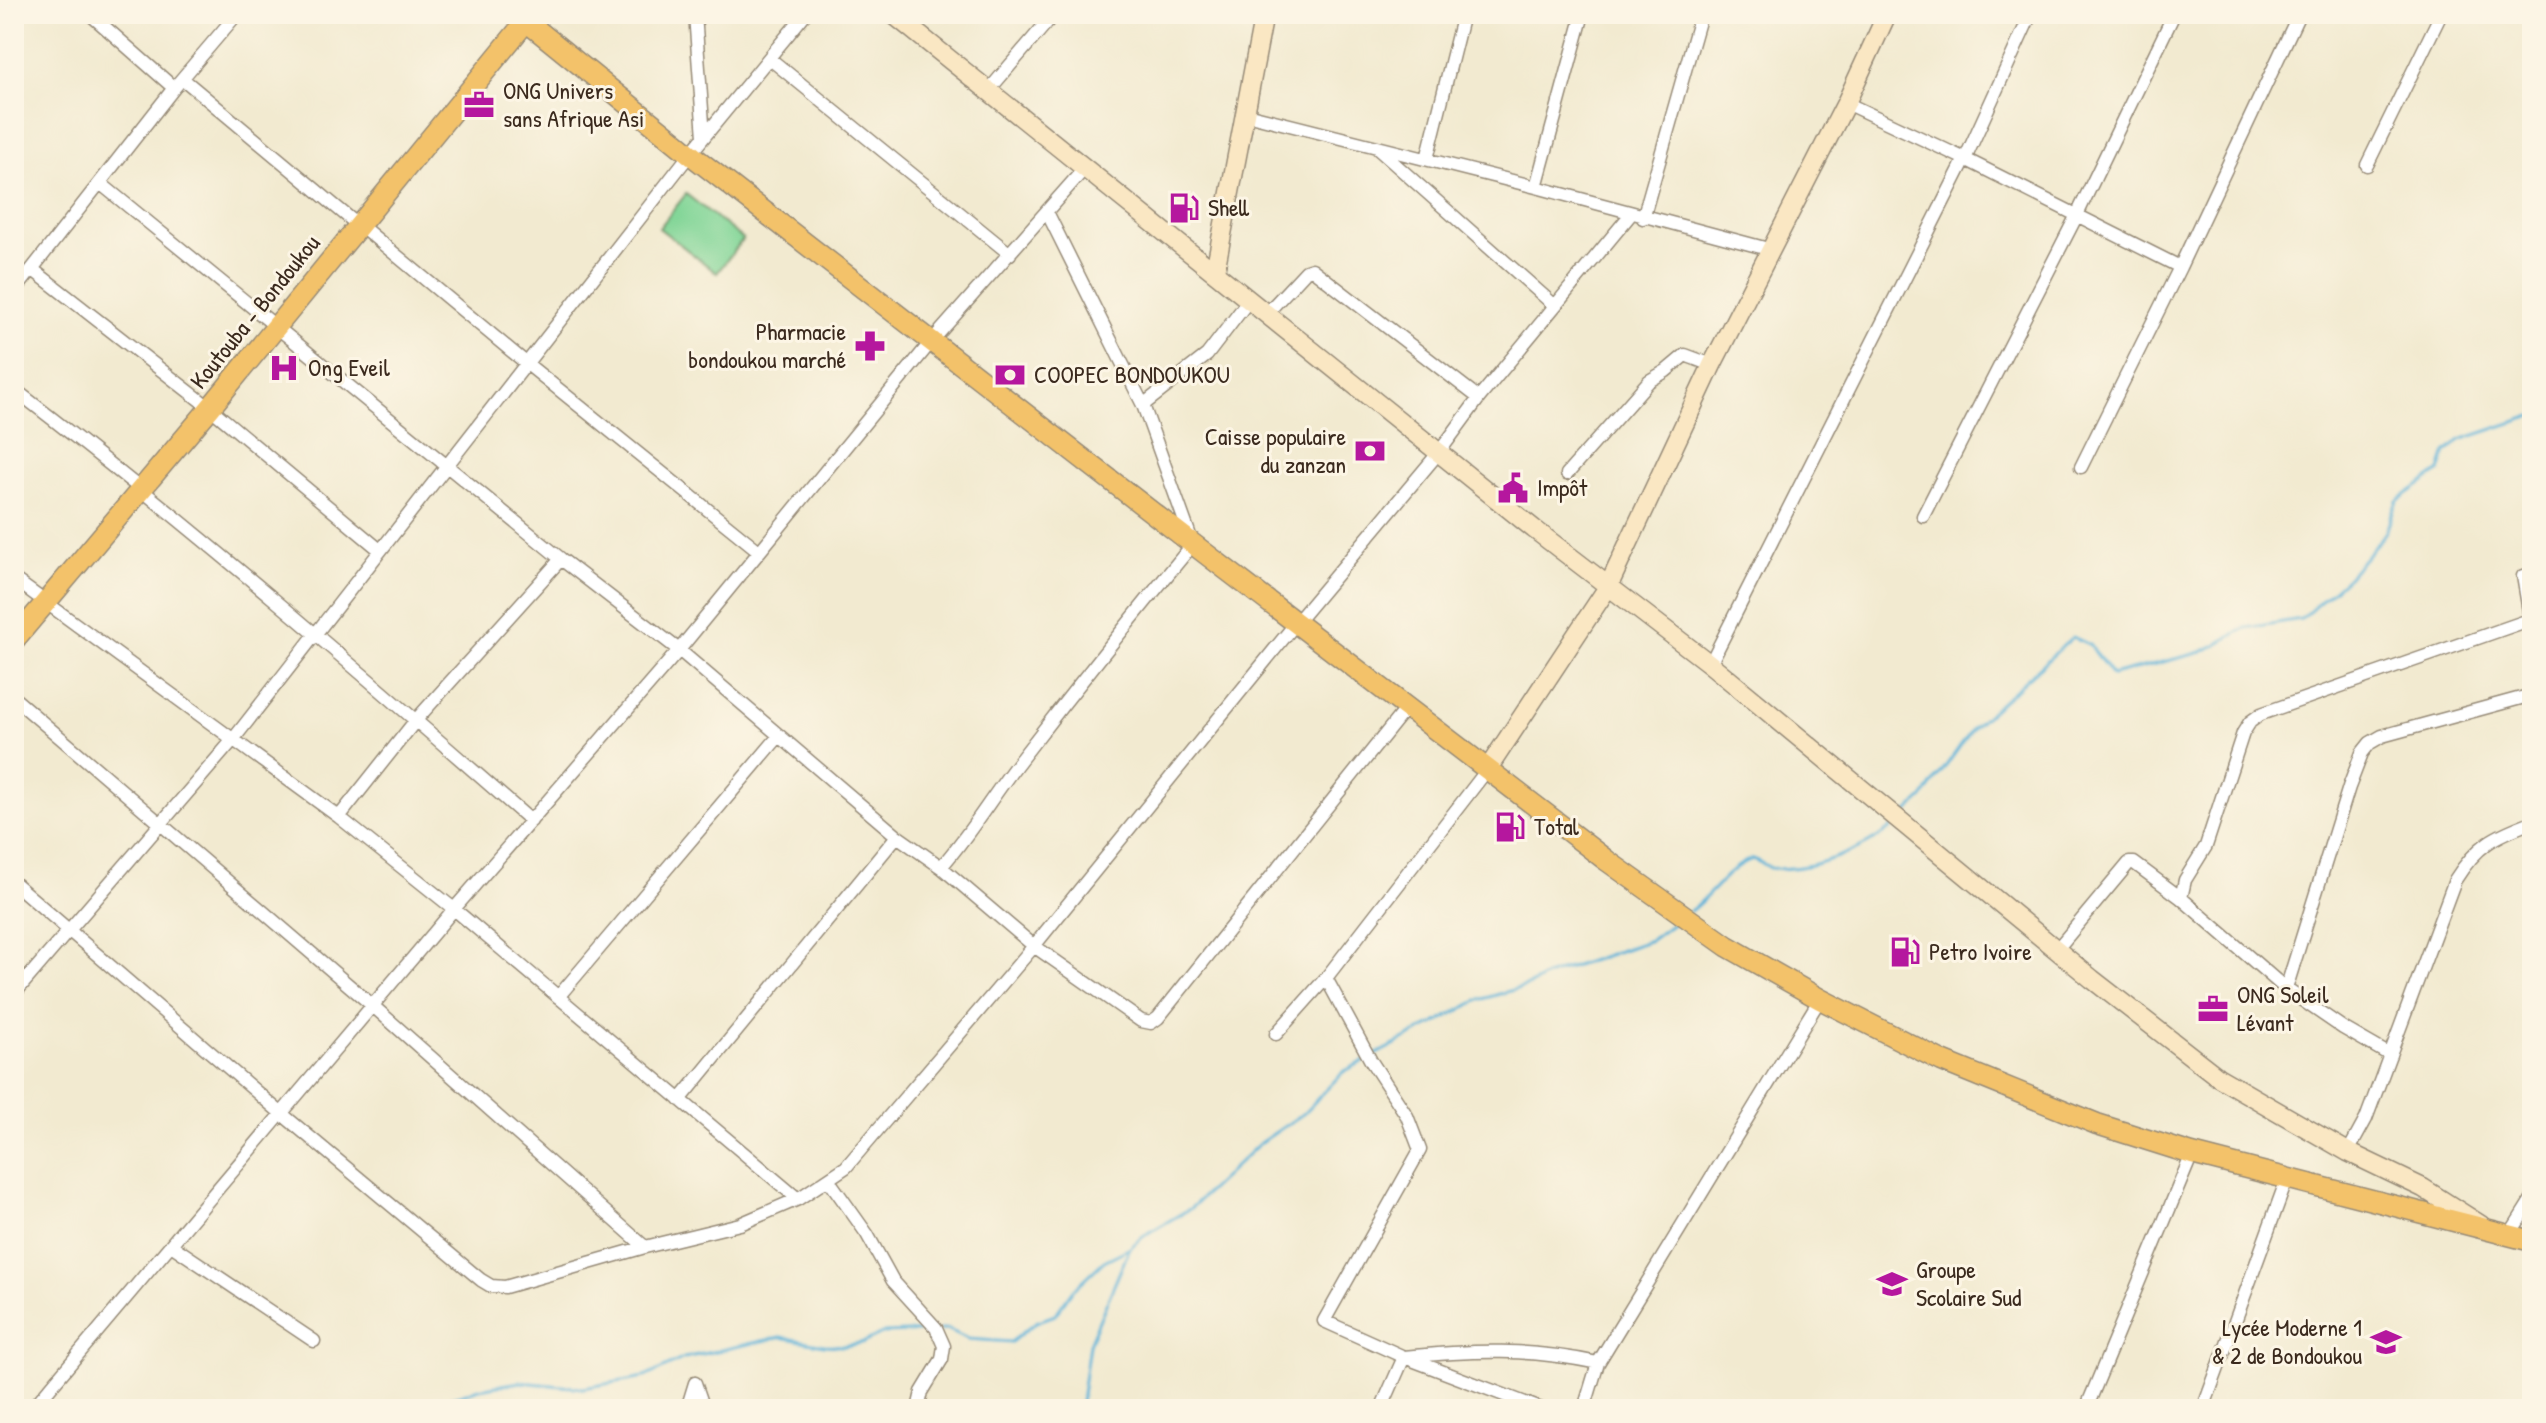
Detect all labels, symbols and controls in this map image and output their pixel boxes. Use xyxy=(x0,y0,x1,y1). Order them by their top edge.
place label: ONG Univers sans Afrique Asi xyxy=(503,74,644,134)
office icon: ONG Univers sans Afrique Asi xyxy=(462,88,496,122)
fuel station icon: Shell xyxy=(1167,191,1201,225)
place label: Shell xyxy=(1208,191,1250,223)
street label: Koutouba - Bondoukou xyxy=(182,227,327,395)
place label: Pharmacie bondoukou marché xyxy=(688,315,846,375)
pharmacy icon: Pharmacie bondoukou marché xyxy=(853,329,887,363)
hospital icon: Ong Eveil xyxy=(267,351,301,385)
place label: Ong Eveil xyxy=(308,351,391,383)
bank icon: COOPEC BONDOUKOU xyxy=(993,358,1027,392)
place label: COOPEC BONDOUKOU xyxy=(1034,358,1230,390)
place label: Caisse populaire du zanzan xyxy=(1205,420,1346,480)
bank icon: Caisse populaire du zanzan xyxy=(1353,434,1387,468)
public building icon: Impôt xyxy=(1496,471,1530,505)
place label: Impôt xyxy=(1537,471,1588,503)
fuel station icon: Total xyxy=(1493,810,1527,844)
place label: Total xyxy=(1534,810,1580,842)
fuel station icon: Petro Ivoire xyxy=(1888,935,1922,969)
place label: Petro Ivoire xyxy=(1929,935,2032,967)
place label: ONG Soleil Lévant xyxy=(2237,978,2329,1038)
office icon: ONG Soleil Lévant xyxy=(2196,992,2230,1026)
place label: Groupe Scolaire Sud xyxy=(1916,1253,2021,1313)
school or university icon: Groupe Scolaire Sud xyxy=(1875,1267,1909,1301)
place label: Lycée Moderne 1 & 2 de Bondoukou xyxy=(2212,1311,2362,1371)
school or university icon: Lycée Moderne 1 & 2 de Bondoukou xyxy=(2369,1325,2403,1359)

